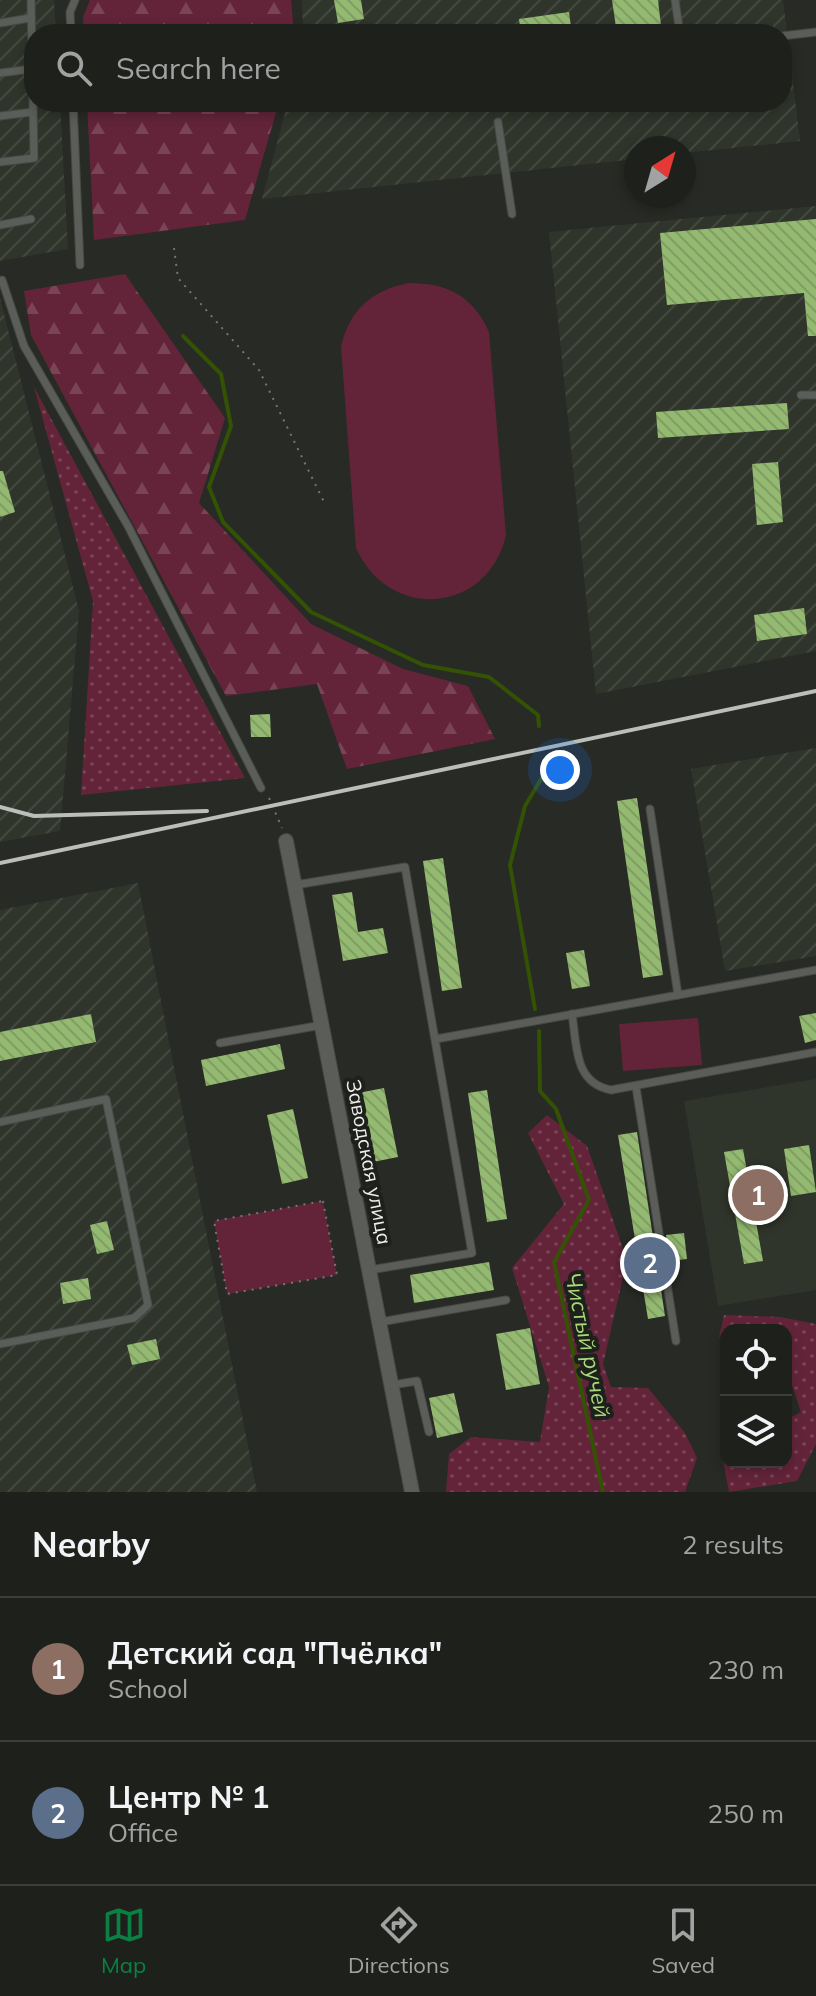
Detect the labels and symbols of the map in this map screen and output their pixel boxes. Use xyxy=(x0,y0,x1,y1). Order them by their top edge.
north arrow xyxy=(624,136,696,208)
your location xyxy=(540,750,580,790)
street label: Заводская улица xyxy=(341,1077,398,1247)
pin: 1 xyxy=(732,1165,784,1225)
pin: 2 xyxy=(624,1233,676,1293)
water label: Чистый ручей xyxy=(559,1270,617,1420)

